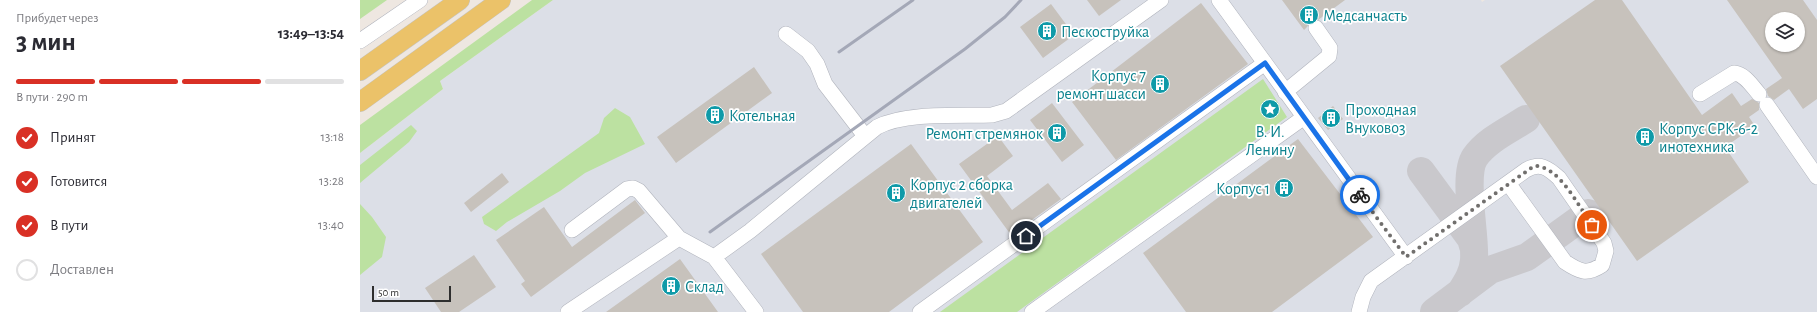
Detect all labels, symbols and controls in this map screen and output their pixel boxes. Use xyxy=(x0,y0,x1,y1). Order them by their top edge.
building icon: Медсанчасть xyxy=(1298,4,1320,26)
place label: Медсанчасть xyxy=(1323,8,1407,24)
text: Прибудет через xyxy=(16,12,98,25)
map controls xyxy=(1765,12,1805,52)
button: layers xyxy=(1765,12,1805,52)
building icon: Пескоструйка xyxy=(1036,20,1058,42)
place label: Пескоструйка xyxy=(1061,24,1149,41)
text: 13:49–13:54 xyxy=(278,26,344,41)
text: 3 мин xyxy=(16,29,76,55)
place label: Корпус 7 ремонт шасси xyxy=(1056,68,1146,102)
building icon: Корпус 7 ремонт шасси xyxy=(1149,73,1171,95)
text: В пути · 290 m xyxy=(16,91,88,104)
place icon: В. И. Ленину xyxy=(1259,98,1281,120)
place label: Проходная Внуково3 xyxy=(1345,102,1417,137)
building icon: Котельная xyxy=(704,104,726,126)
building icon: Проходная Внуково3 xyxy=(1320,107,1342,129)
place label: Котельная xyxy=(729,108,796,124)
place label: Корпус СРК-6-2 инотехника xyxy=(1659,121,1758,155)
building icon: Ремонт стремянок xyxy=(1046,122,1068,144)
place label: В. И. Ленину xyxy=(1246,124,1294,159)
place label: Ремонт стремянок xyxy=(925,126,1044,142)
building icon: Корпус СРК-6-2 инотехника xyxy=(1634,126,1656,148)
icon: check xyxy=(16,127,38,149)
text: Принят xyxy=(50,130,95,145)
text: 13:18 xyxy=(321,131,344,144)
icon: check xyxy=(16,171,38,193)
text: Готовится xyxy=(50,174,107,189)
text: 13:28 xyxy=(319,175,344,188)
courier xyxy=(1340,175,1380,215)
place label: Корпус 2 сборка двигателей xyxy=(910,177,1013,211)
building icon: Корпус 1 xyxy=(1273,177,1295,199)
place label: Корпус 1 xyxy=(1216,181,1270,198)
building icon: Корпус 2 сборка двигателей xyxy=(885,182,907,204)
icon: bike xyxy=(1349,184,1371,206)
pin xyxy=(1575,208,1609,242)
icon: bag xyxy=(1581,214,1603,236)
icon: check xyxy=(16,215,38,237)
text: В пути xyxy=(50,218,88,233)
text: 13:40 xyxy=(318,219,344,232)
pin xyxy=(1009,219,1043,253)
icon: home xyxy=(1015,225,1037,247)
text: Доставлен xyxy=(50,262,114,277)
building icon: Склад xyxy=(660,275,682,297)
place label: Склад xyxy=(685,279,724,295)
scale bar xyxy=(372,284,451,303)
text: 50 m xyxy=(378,287,399,298)

